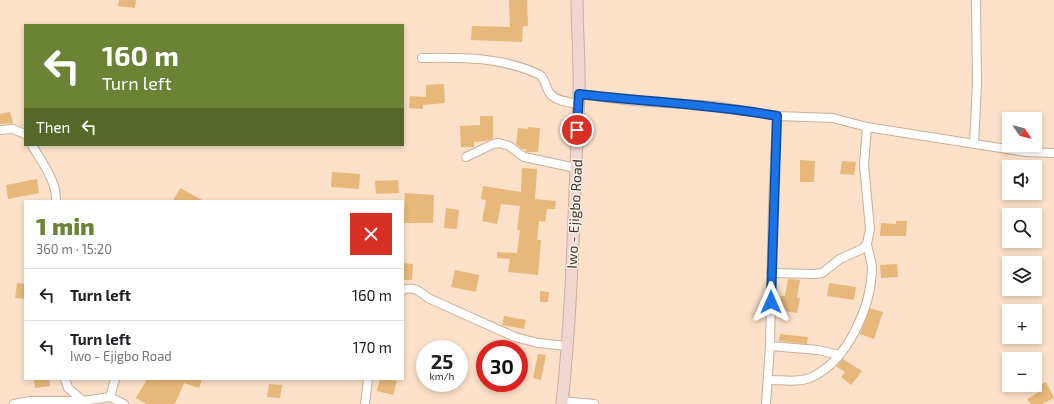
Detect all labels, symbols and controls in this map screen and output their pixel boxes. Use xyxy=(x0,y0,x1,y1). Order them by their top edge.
text: 160 m xyxy=(102,38,179,72)
icon: left xyxy=(36,40,88,92)
text: Turn left xyxy=(102,72,172,94)
north arrow xyxy=(1002,112,1042,152)
map controls xyxy=(1002,112,1042,392)
pin xyxy=(560,113,594,147)
icon: left xyxy=(78,116,100,138)
text: Then xyxy=(36,118,70,136)
icon: arrive xyxy=(566,119,588,141)
street label: Iwo - Ejigbo Road xyxy=(563,159,585,269)
button: sound xyxy=(1002,160,1042,200)
button: search xyxy=(1002,208,1042,248)
text: 1 min xyxy=(36,211,95,240)
button: close xyxy=(350,213,392,255)
text: 360 m · 15:20 xyxy=(36,241,112,257)
button: layers xyxy=(1002,256,1042,296)
position arrow xyxy=(750,281,792,323)
icon: left xyxy=(36,284,58,306)
text: Turn left xyxy=(70,286,131,304)
text: 160 m xyxy=(352,286,392,304)
button: + xyxy=(1002,304,1042,344)
text: Turn left xyxy=(70,330,131,348)
icon: left xyxy=(36,336,58,358)
text: 170 m xyxy=(353,338,392,356)
speed limit sign: 30 xyxy=(476,340,528,392)
text: Iwo - Ejigbo Road xyxy=(70,348,172,364)
text: 25 xyxy=(431,349,453,373)
button: − xyxy=(1002,352,1042,392)
text: km/h xyxy=(430,370,454,382)

